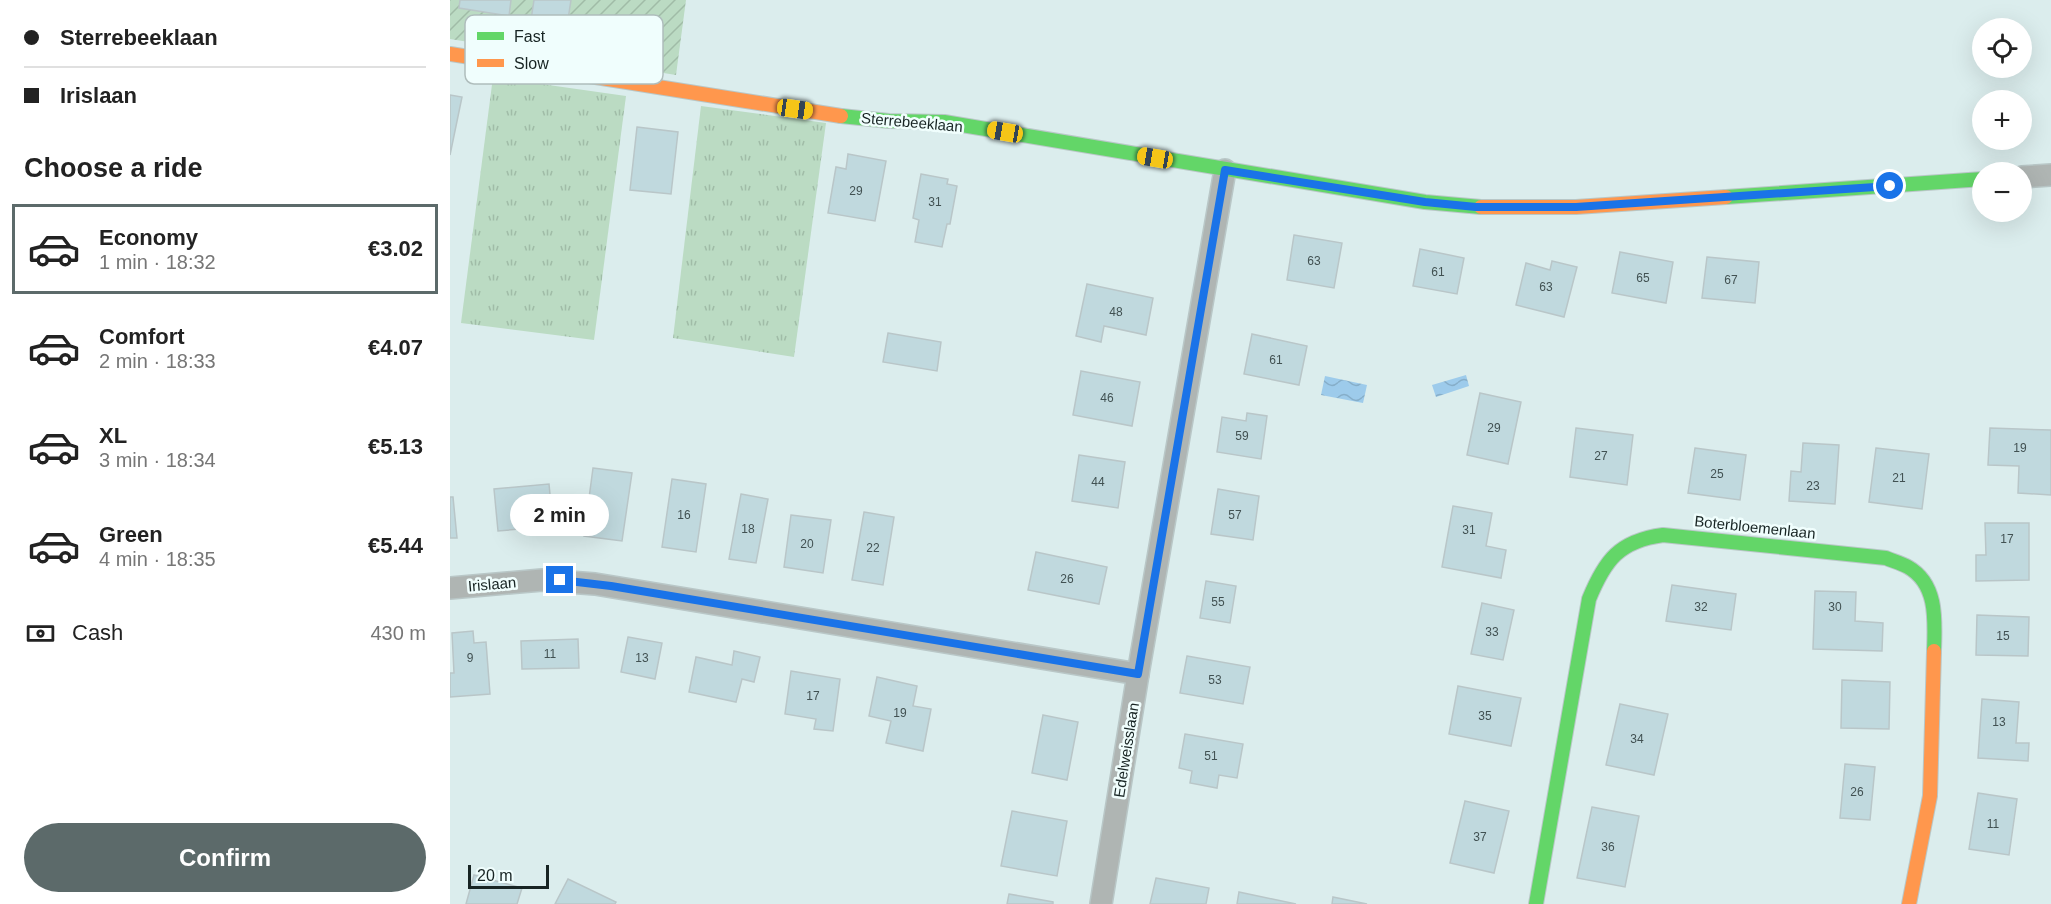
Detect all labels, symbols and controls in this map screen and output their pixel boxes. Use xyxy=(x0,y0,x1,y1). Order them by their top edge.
legend xyxy=(465,15,663,84)
map controls xyxy=(1972,18,2032,222)
button: locate xyxy=(1972,18,2032,78)
text: Sterrebeeklaan xyxy=(60,25,218,50)
text: Fast xyxy=(514,28,546,45)
text: Slow xyxy=(514,55,549,72)
text: Irislaan xyxy=(60,83,137,108)
button: + xyxy=(1972,90,2032,150)
car xyxy=(776,98,814,120)
street label: Sterrebeeklaan xyxy=(861,109,963,135)
car xyxy=(986,120,1024,144)
car xyxy=(1136,146,1174,170)
text: Choose a ride xyxy=(24,153,203,183)
button: − xyxy=(1972,162,2032,222)
route start xyxy=(1876,172,1903,199)
house number: 29 xyxy=(849,184,863,198)
house number: 31 xyxy=(928,195,942,209)
icon: car xyxy=(27,222,81,276)
text: Economy xyxy=(99,225,198,250)
text: €3.02 xyxy=(368,236,423,261)
text: 1 min · 18:32 xyxy=(99,251,216,273)
house number: 63 xyxy=(1307,254,1321,268)
house number: 61 xyxy=(1431,265,1445,279)
house number: 65 xyxy=(1636,271,1650,285)
house number: 67 xyxy=(1724,273,1738,287)
house number: 63 xyxy=(1539,280,1553,294)
house number: 48 xyxy=(1109,305,1123,319)
icon: car xyxy=(27,321,81,375)
text: Comfort xyxy=(99,324,185,349)
text: €4.07 xyxy=(368,335,423,360)
text: 2 min · 18:33 xyxy=(99,350,216,372)
house number: 61 xyxy=(1269,353,1283,367)
house number: 46 xyxy=(1100,391,1114,405)
icon: car xyxy=(27,420,81,474)
house number: 29 xyxy=(1487,421,1501,435)
text: XL xyxy=(99,423,127,448)
house number: 59 xyxy=(1235,429,1249,443)
text: €5.13 xyxy=(368,434,423,459)
house number: 19 xyxy=(2013,441,2027,455)
text: 3 min · 18:34 xyxy=(99,449,216,471)
house number: 27 xyxy=(1594,449,1608,463)
house number: 25 xyxy=(1710,467,1724,481)
house number: 21 xyxy=(1892,471,1906,485)
house number: 44 xyxy=(1091,475,1105,489)
house number: 23 xyxy=(1806,479,1820,493)
callout: 2 min xyxy=(510,493,610,535)
text: 2 min xyxy=(533,504,586,526)
house number: 16 xyxy=(677,508,691,522)
house number: 57 xyxy=(1228,508,1242,522)
street label: Boterbloemenlaan xyxy=(1694,512,1816,542)
icon: car xyxy=(27,519,81,573)
text: Green xyxy=(99,522,163,547)
house number: 18 xyxy=(741,522,755,536)
house number: 31 xyxy=(1462,523,1476,537)
house number: 17 xyxy=(2000,532,2014,546)
text: €5.44 xyxy=(368,533,423,558)
house number: 20 xyxy=(800,537,814,551)
house number: 22 xyxy=(866,541,880,555)
text: 4 min · 18:35 xyxy=(99,548,216,570)
route end xyxy=(546,566,573,593)
house number: 26 xyxy=(1060,572,1074,586)
street label: Irislaan xyxy=(467,573,517,595)
house number: 55 xyxy=(1211,595,1225,609)
house number: 32 xyxy=(1694,600,1708,614)
house number: 30 xyxy=(1828,600,1842,614)
icon: cash xyxy=(24,617,57,650)
text: Cash xyxy=(72,620,123,645)
text: 430 m xyxy=(370,622,426,644)
house number: 33 xyxy=(1485,625,1499,639)
house number: 15 xyxy=(1996,629,2010,643)
house number: 11 xyxy=(544,647,557,661)
house number: 9 xyxy=(467,651,474,665)
house number: 13 xyxy=(635,651,649,665)
house number: 53 xyxy=(1208,673,1222,687)
house number: 17 xyxy=(806,689,820,703)
street label: Edelweisslaan xyxy=(1110,701,1142,799)
house number: 19 xyxy=(893,706,907,720)
house number: 35 xyxy=(1478,709,1492,723)
house number: 13 xyxy=(1992,715,2006,729)
house number: 34 xyxy=(1630,732,1644,746)
house number: 51 xyxy=(1204,749,1218,763)
house number: 26 xyxy=(1850,785,1864,799)
house number: 11 xyxy=(1987,817,2000,831)
button: Confirm xyxy=(24,823,426,892)
house number: 37 xyxy=(1473,830,1487,844)
house number: 36 xyxy=(1601,840,1615,854)
scale bar xyxy=(468,862,549,890)
text: 20 m xyxy=(477,867,513,884)

